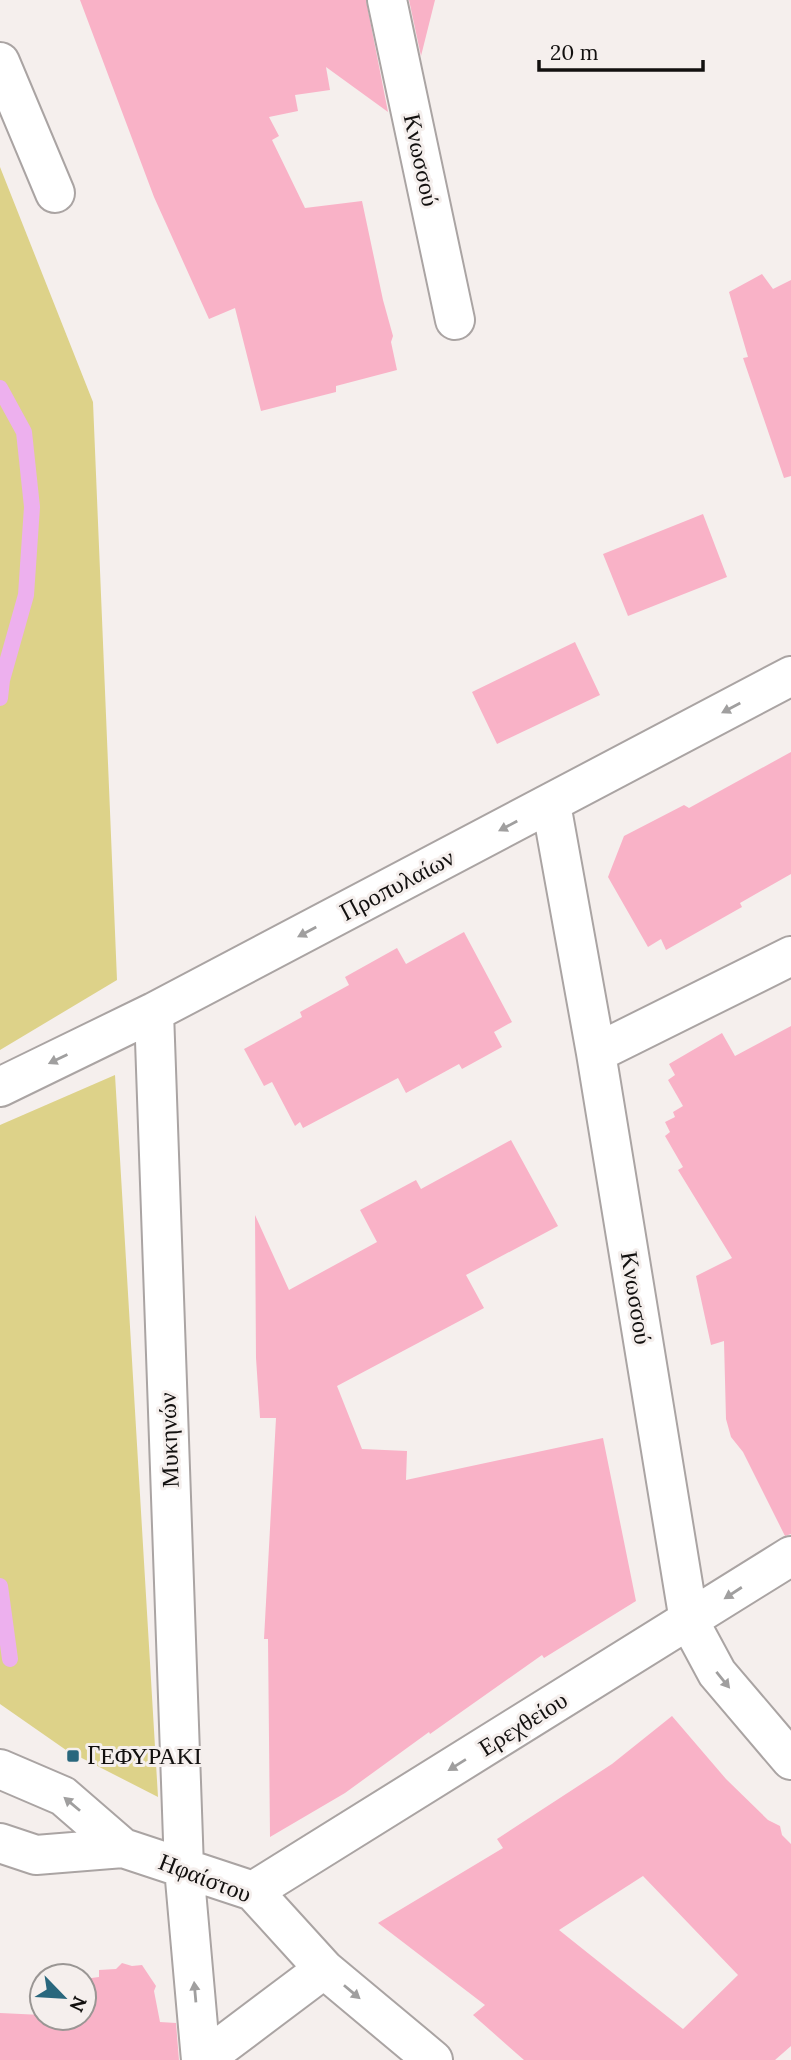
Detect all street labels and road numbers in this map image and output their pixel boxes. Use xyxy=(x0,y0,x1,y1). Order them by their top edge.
street label: Κνωσσού xyxy=(397,111,446,209)
street label: Προπυλαίων xyxy=(334,841,460,928)
street label: Κνωσσού xyxy=(614,1249,659,1347)
street label: Μυκηνών xyxy=(151,1392,186,1488)
street label: Ερεχθείου xyxy=(472,1684,573,1763)
street label: Ηφαίστου xyxy=(154,1846,256,1909)

